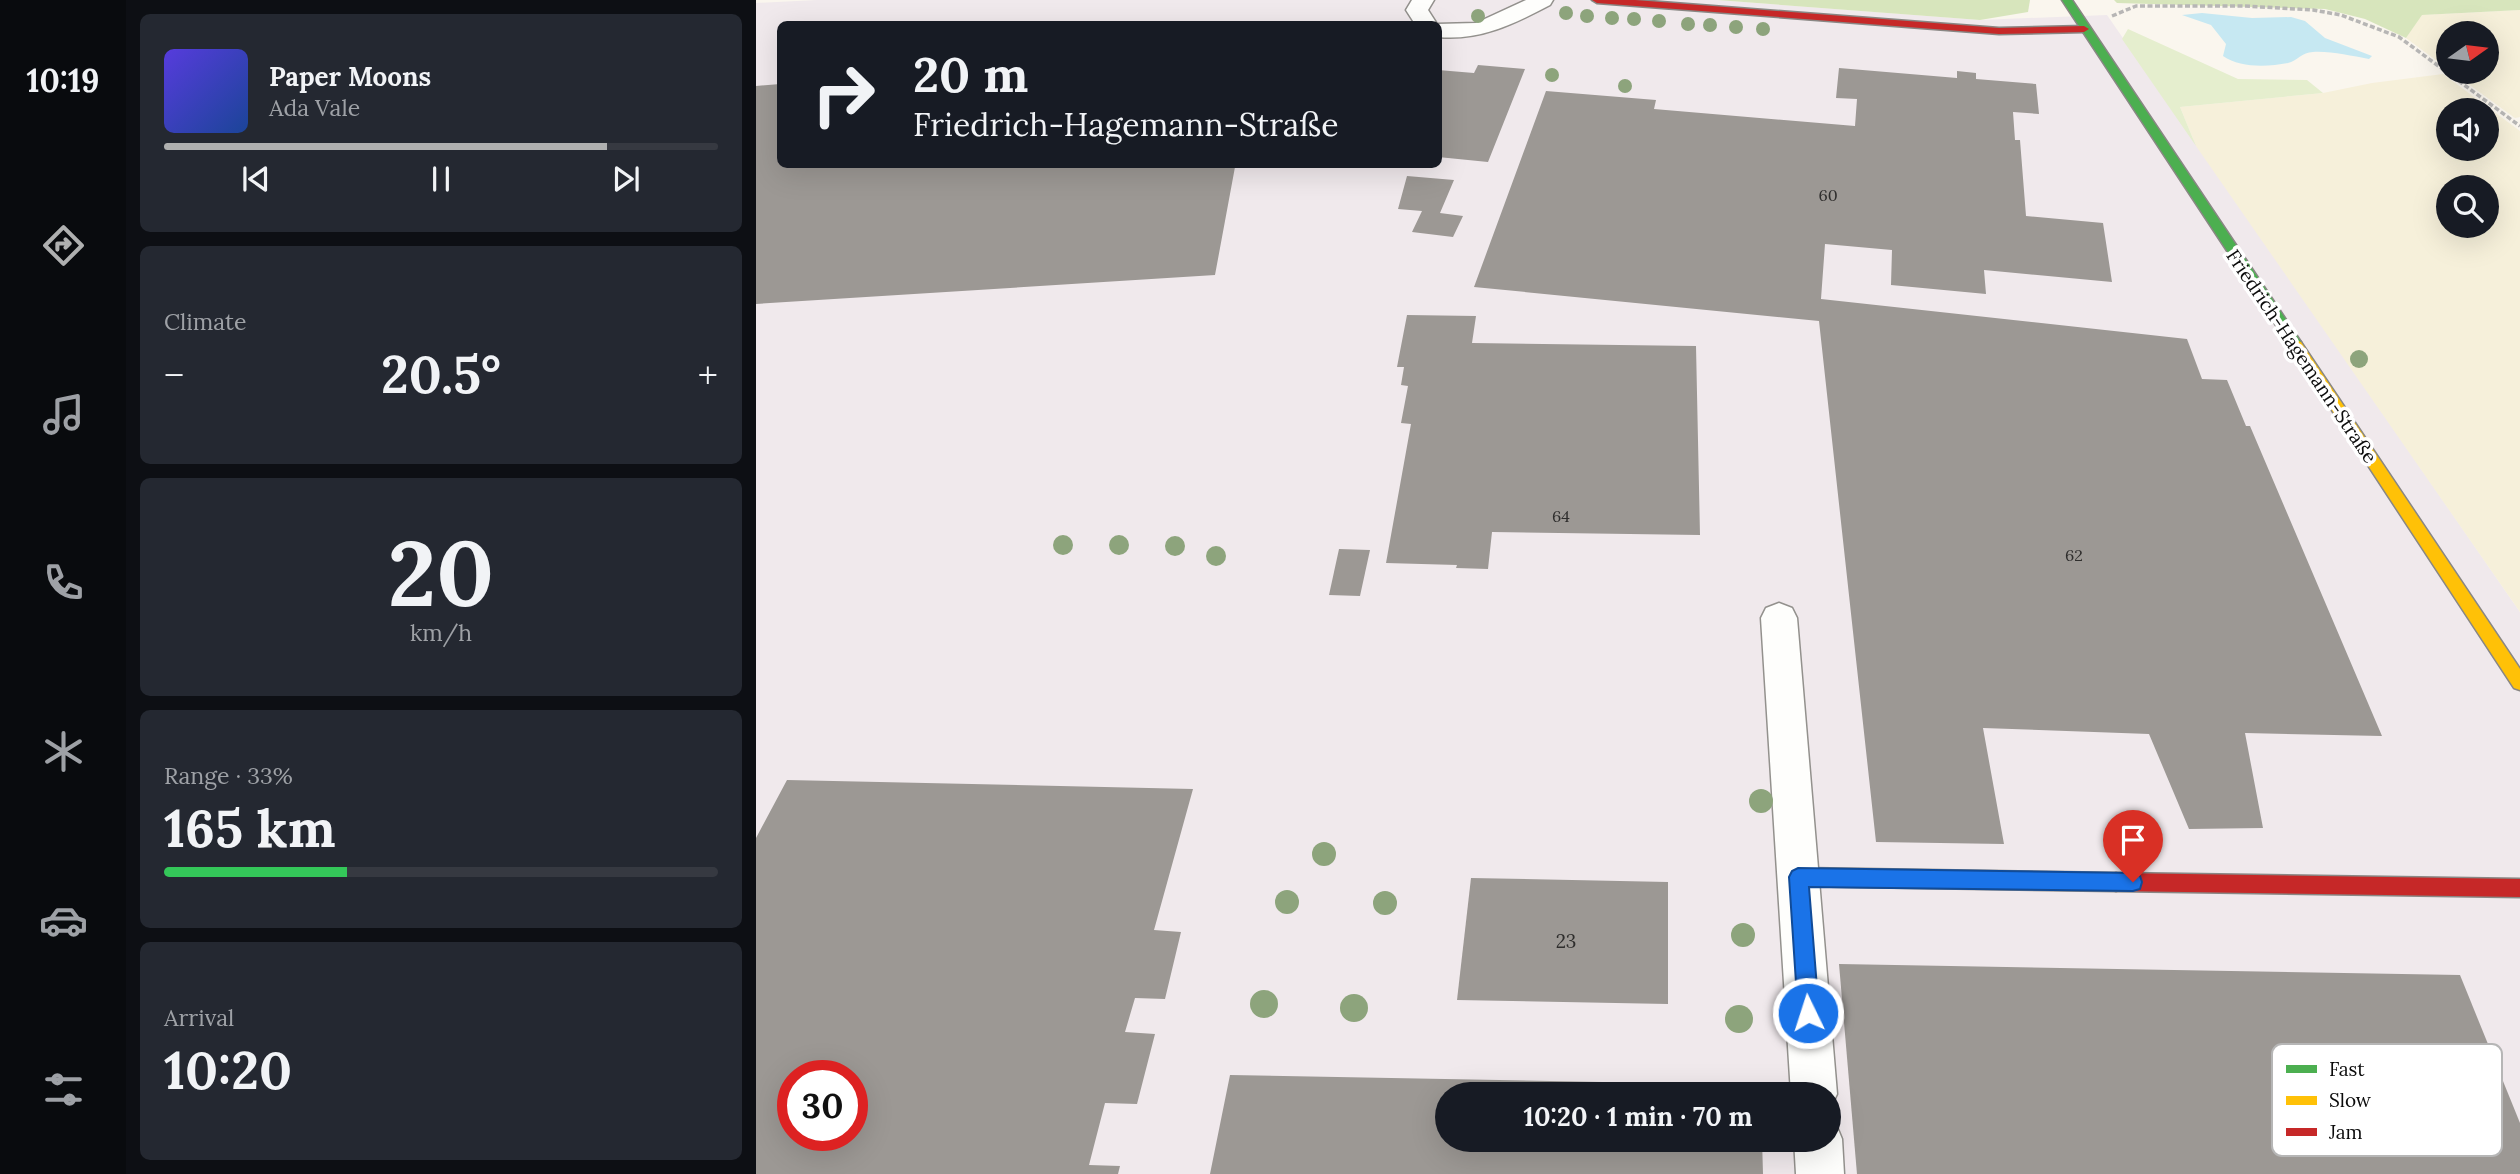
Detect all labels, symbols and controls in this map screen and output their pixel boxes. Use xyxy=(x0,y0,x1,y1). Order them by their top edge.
north arrow xyxy=(2436,21,2499,84)
map controls xyxy=(2436,21,2499,238)
text: 20 m xyxy=(913,43,1028,105)
icon: right xyxy=(798,49,889,140)
text: 10:19 xyxy=(27,60,99,101)
text: Paper Moons xyxy=(269,60,431,93)
text: Ada Vale xyxy=(269,93,360,122)
button: sound xyxy=(2436,98,2499,161)
text: Friedrich-Hagemann-Straße xyxy=(913,104,1339,145)
icon: previous xyxy=(237,160,275,198)
icon: pause xyxy=(422,160,460,198)
icon: next xyxy=(607,160,645,198)
button: search xyxy=(2436,175,2499,238)
house number: 60 xyxy=(1818,185,1838,205)
icon: directions xyxy=(39,221,88,270)
street label: Friedrich-Hagemann-Straße xyxy=(2221,245,2383,467)
text: Climate xyxy=(164,307,246,336)
text: 20.5° xyxy=(381,341,501,407)
text: − xyxy=(164,351,184,399)
text: + xyxy=(698,351,718,399)
icon: music xyxy=(39,390,88,439)
house number: 64 xyxy=(1552,506,1570,526)
text: 20 xyxy=(388,514,494,631)
house number: 62 xyxy=(2065,545,2083,565)
icon: phone xyxy=(39,558,88,607)
text: km/h xyxy=(410,618,472,647)
icon: climate xyxy=(39,727,88,776)
text: Range · 33% xyxy=(164,761,293,790)
text: 165 km xyxy=(164,795,336,861)
pin xyxy=(2103,810,2163,882)
icon: arrive xyxy=(2114,821,2152,859)
icon: car xyxy=(39,896,88,945)
house number: 23 xyxy=(1556,929,1576,953)
position arrow xyxy=(1771,976,1845,1050)
text: Arrival xyxy=(164,1003,234,1032)
text: 10:20 xyxy=(164,1037,292,1103)
legend xyxy=(2272,1044,2502,1156)
text: Fast xyxy=(2329,1057,2365,1081)
speed limit sign: 30 xyxy=(777,1060,868,1151)
icon: filters xyxy=(39,1065,88,1114)
text: Slow xyxy=(2329,1088,2372,1112)
text: 10:20 · 1 min · 70 m xyxy=(1524,1100,1752,1133)
text: Jam xyxy=(2328,1120,2363,1144)

